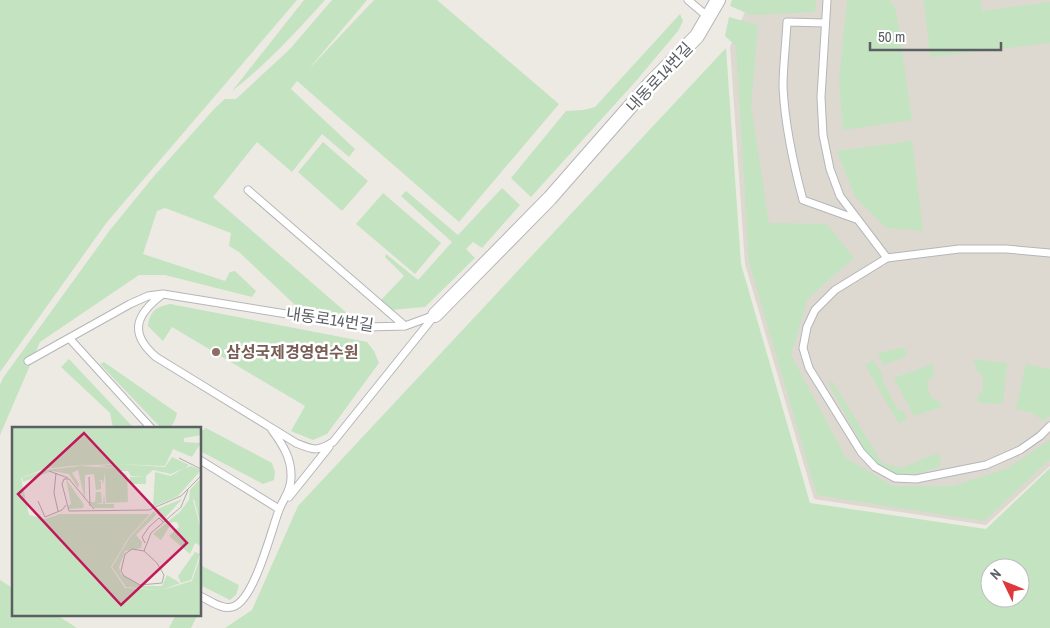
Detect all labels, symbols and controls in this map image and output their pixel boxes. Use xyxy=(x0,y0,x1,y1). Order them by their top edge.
scale bar xyxy=(870,20,1001,52)
text: 50 m xyxy=(878,26,905,47)
street label: 내동로14번길 xyxy=(621,37,697,117)
street label: 내동로14번길 xyxy=(285,302,375,336)
place label: 삼성국제경영연수원 xyxy=(226,341,358,363)
marker: 삼성국제경영연수원 xyxy=(210,346,222,358)
inset map xyxy=(12,427,201,616)
north arrow xyxy=(980,558,1030,608)
text: N xyxy=(986,565,1005,583)

